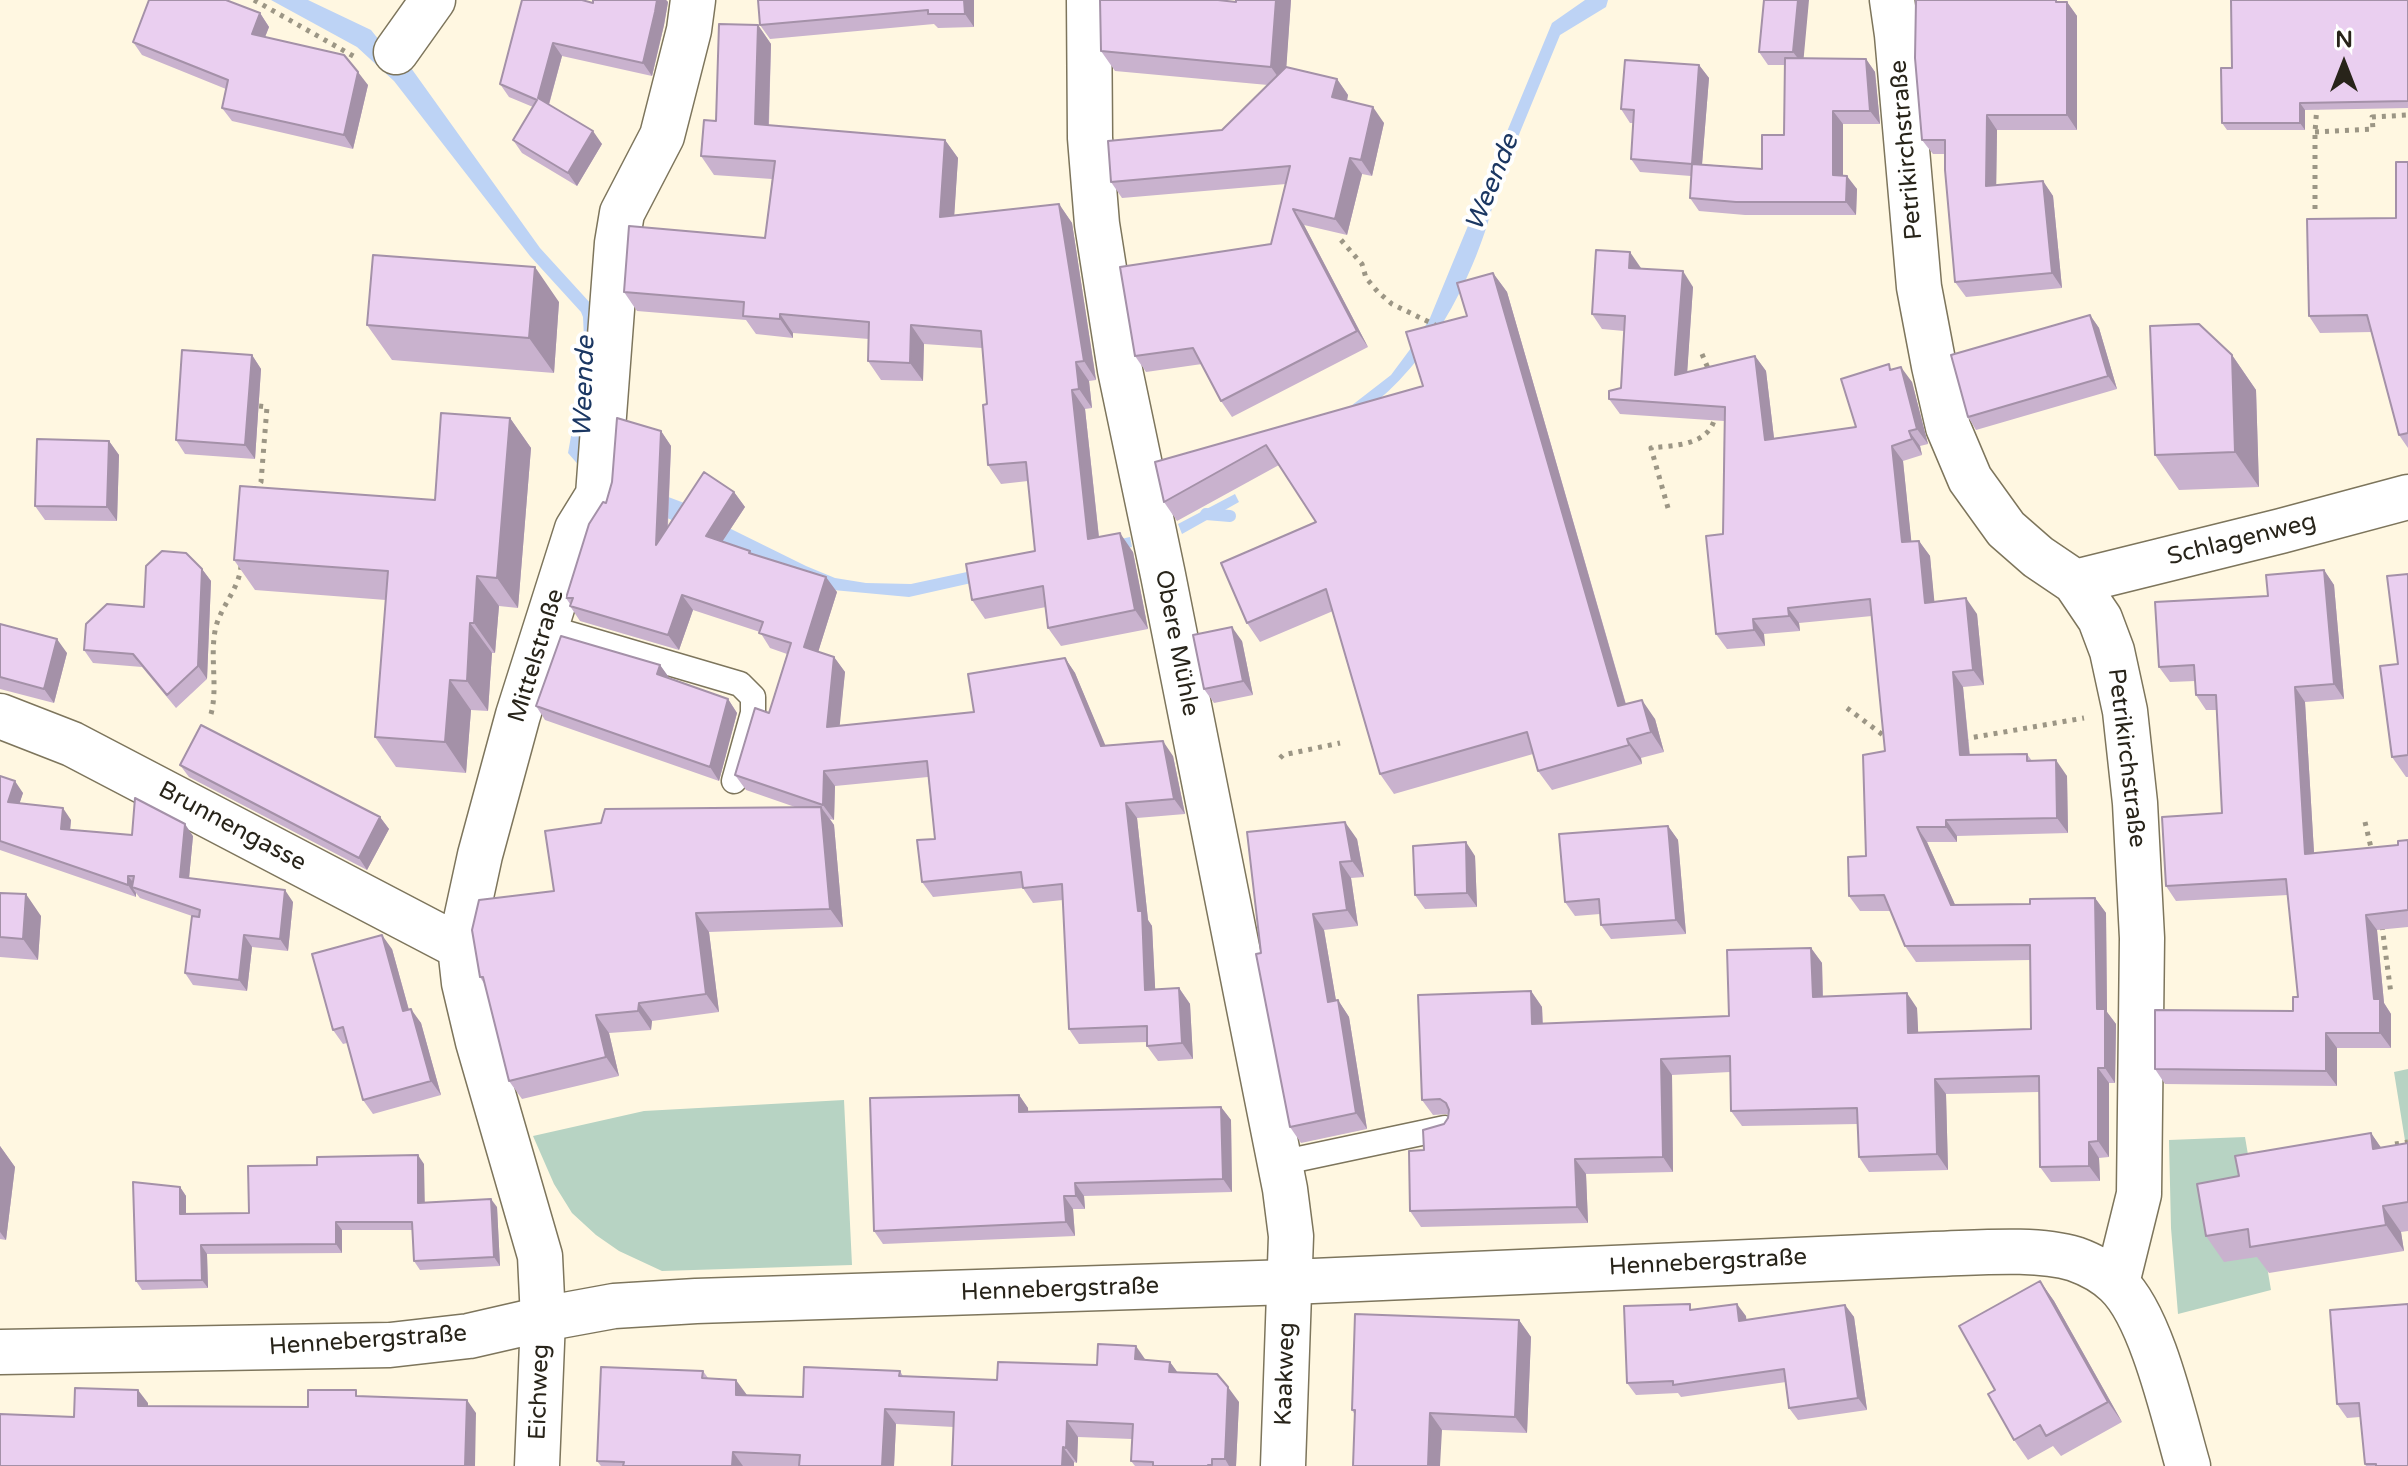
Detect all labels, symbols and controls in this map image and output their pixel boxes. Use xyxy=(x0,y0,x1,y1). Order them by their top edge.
north arrow xyxy=(2304,24,2384,104)
text: N xyxy=(2335,27,2353,53)
street label: Petrikirchstraße xyxy=(1885,59,1929,241)
water label: Weende xyxy=(1460,130,1526,236)
water label: Weende xyxy=(568,336,602,438)
street label: Schlagenweg xyxy=(2165,508,2319,572)
street label: Obere Mühle xyxy=(1148,567,1204,719)
street label: Mittelstraße xyxy=(503,586,571,726)
street label: Petrikirchstraße xyxy=(2101,667,2151,849)
street label: Brunnengasse xyxy=(153,776,311,878)
street label: Hennebergstraße xyxy=(1608,1243,1808,1283)
street label: Hennebergstraße xyxy=(960,1272,1160,1308)
street label: Hennebergstraße xyxy=(268,1320,468,1362)
street label: Kaakweg xyxy=(1270,1322,1302,1426)
street label: Eichweg xyxy=(524,1344,556,1440)

